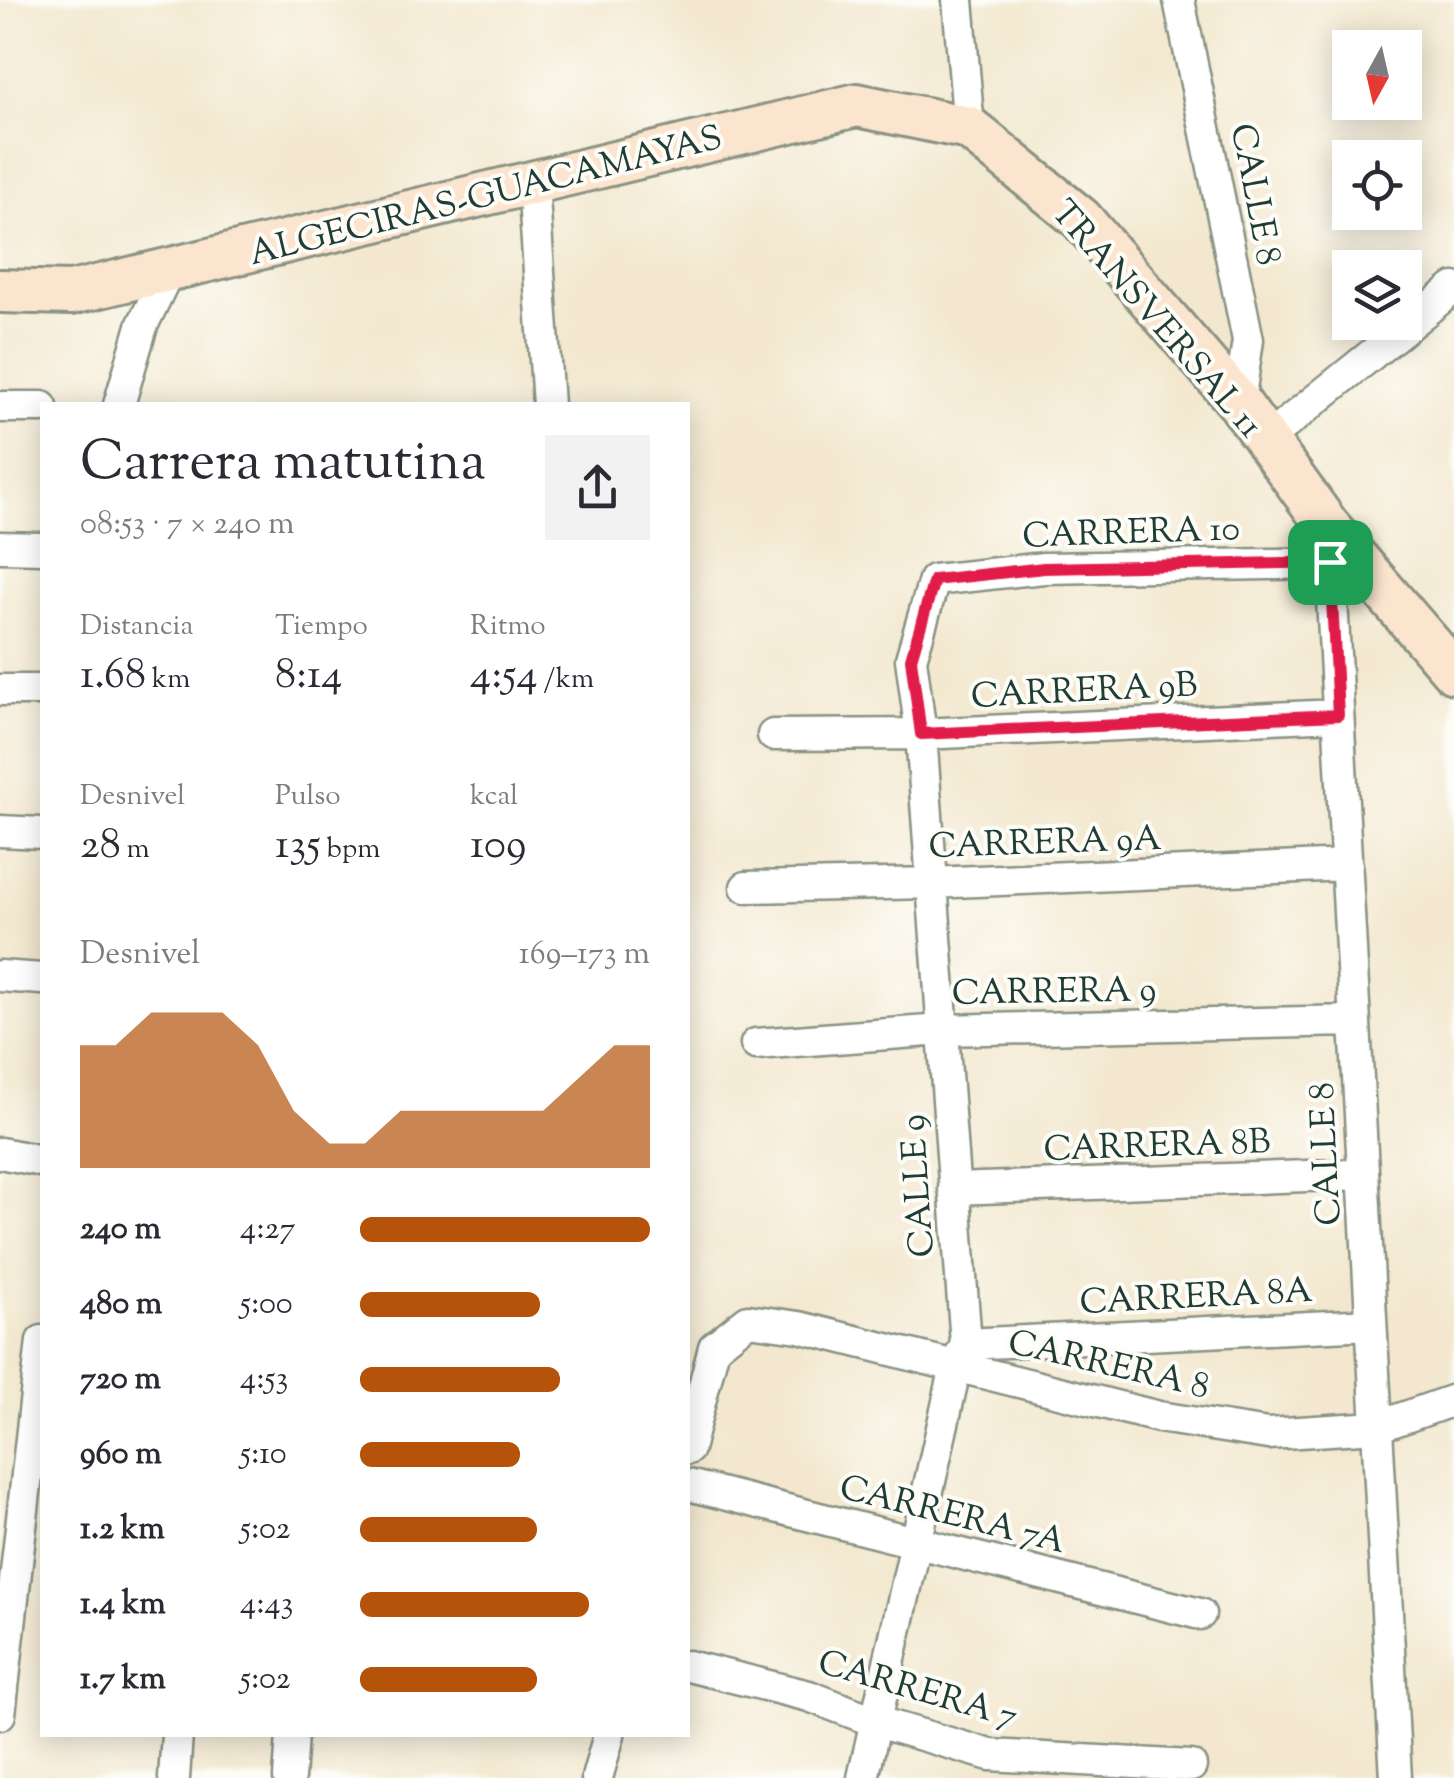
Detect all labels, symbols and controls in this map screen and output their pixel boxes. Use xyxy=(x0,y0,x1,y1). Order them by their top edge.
north arrow xyxy=(1332,30,1422,120)
map controls xyxy=(1332,30,1422,340)
street label: ALGECIRAS-GUACAMAYAS xyxy=(244,114,728,281)
street label: CALLE 8 xyxy=(1215,119,1292,270)
button: locate xyxy=(1332,140,1422,230)
street label: TRANSVERSAL 11 xyxy=(1037,190,1273,451)
button: layers xyxy=(1332,250,1422,340)
text: Carrera matutina xyxy=(80,425,486,504)
button: share xyxy=(545,435,650,540)
text: 08:53 · 7 × 240 m xyxy=(80,502,294,548)
street label: CARRERA 10 xyxy=(1021,505,1241,564)
pin xyxy=(1288,520,1373,605)
icon: arrive xyxy=(1303,535,1358,590)
text: Distancia xyxy=(80,607,193,647)
text: Tiempo xyxy=(275,607,368,647)
text: Ritmo xyxy=(470,607,546,647)
text: 1.68 xyxy=(80,647,146,707)
text: 8:14 xyxy=(275,647,342,707)
text: 4:54 xyxy=(470,647,538,707)
text: km xyxy=(146,660,190,700)
text: /km xyxy=(538,660,594,700)
street label: CARRERA 9B xyxy=(970,661,1199,724)
text: Desnivel xyxy=(80,777,185,817)
text: Pulso xyxy=(275,777,341,817)
text: kcal xyxy=(470,777,518,817)
street label: CARRERA 9A xyxy=(928,815,1162,874)
text: 28 xyxy=(80,817,121,877)
text: 135 xyxy=(275,817,321,877)
text: 109 xyxy=(470,817,527,877)
text: m xyxy=(121,830,150,870)
text: bpm xyxy=(321,830,380,870)
text: Desnivel xyxy=(80,932,200,978)
text: 169–173 m xyxy=(519,932,650,978)
street label: CARRERA 9 xyxy=(951,966,1157,1021)
street label: CALLE 8 xyxy=(1298,1081,1357,1227)
street label: CALLE 9 xyxy=(889,1113,950,1259)
street label: CARRERA 8B xyxy=(1043,1118,1271,1177)
text: 240 m xyxy=(80,1207,161,1253)
text: 4:27 xyxy=(240,1207,295,1253)
street label: CARRERA 8A xyxy=(1078,1267,1314,1330)
text: 480 m xyxy=(80,1282,162,1328)
text: 5:00 xyxy=(240,1282,293,1328)
street label: CARRERA 8 xyxy=(1003,1319,1214,1414)
text: 720 m xyxy=(80,1357,161,1403)
text: 4:53 xyxy=(240,1357,288,1403)
text: 960 m xyxy=(80,1432,162,1478)
text: 5:10 xyxy=(240,1432,287,1478)
street label: CARRERA 7A xyxy=(834,1464,1070,1569)
text: 1.2 km xyxy=(80,1507,165,1553)
text: 5:02 xyxy=(240,1507,291,1553)
text: 1.4 km xyxy=(80,1582,166,1628)
text: 4:43 xyxy=(240,1582,294,1628)
street label: CARRERA 7 xyxy=(811,1639,1023,1744)
text: 1.7 km xyxy=(80,1657,166,1703)
text: 5:02 xyxy=(240,1657,291,1703)

